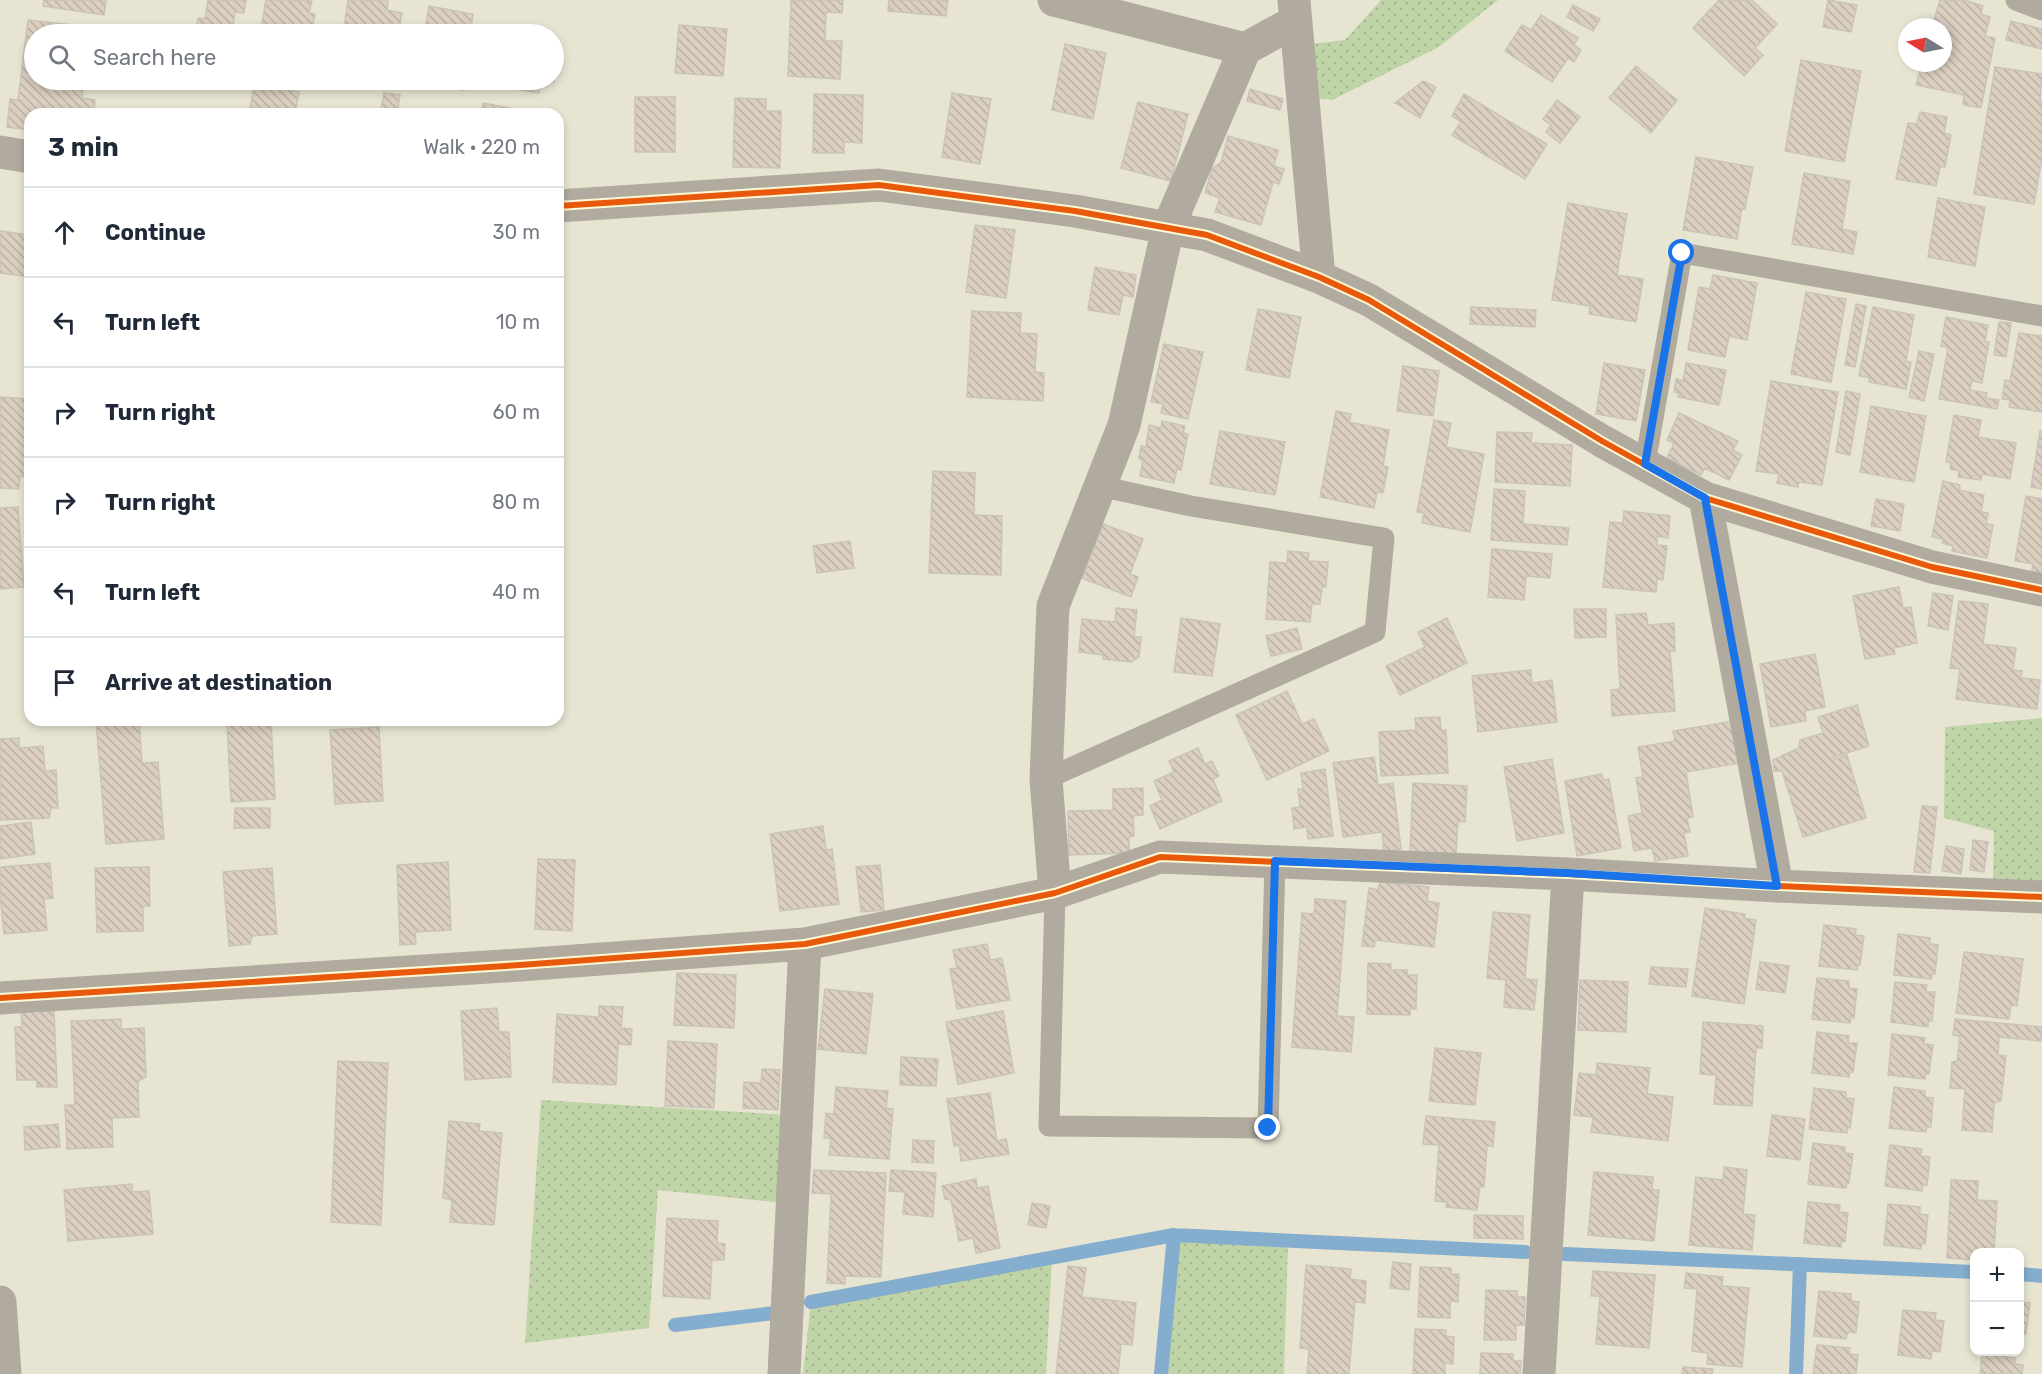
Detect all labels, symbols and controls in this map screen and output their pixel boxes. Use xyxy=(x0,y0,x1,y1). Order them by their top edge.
north arrow xyxy=(1898,18,1952,72)
search box xyxy=(24,24,564,90)
icon: search xyxy=(45,41,78,74)
text: Search here xyxy=(93,44,216,71)
text: 3 min xyxy=(48,132,119,163)
text: Walk · 220 m xyxy=(423,135,540,159)
icon: ahead xyxy=(48,216,81,249)
text: Continue xyxy=(105,219,206,246)
text: 30 m xyxy=(493,220,540,244)
route start xyxy=(1668,239,1694,265)
icon: left xyxy=(48,306,81,339)
text: Turn left xyxy=(105,309,200,336)
text: 10 m xyxy=(496,310,540,334)
icon: right xyxy=(48,396,81,429)
text: Turn right xyxy=(105,399,215,426)
text: 60 m xyxy=(493,400,540,424)
icon: right xyxy=(48,486,81,519)
text: Turn right xyxy=(105,489,215,516)
text: 80 m xyxy=(492,490,540,514)
icon: left xyxy=(48,576,81,609)
text: Turn left xyxy=(105,579,200,606)
text: 40 m xyxy=(492,580,540,604)
icon: arrive xyxy=(48,666,81,699)
text: Arrive at destination xyxy=(105,669,332,696)
route end xyxy=(1254,1114,1280,1140)
map controls xyxy=(1970,1248,2024,1356)
button: + xyxy=(1970,1248,2024,1302)
button: − xyxy=(1970,1302,2024,1356)

